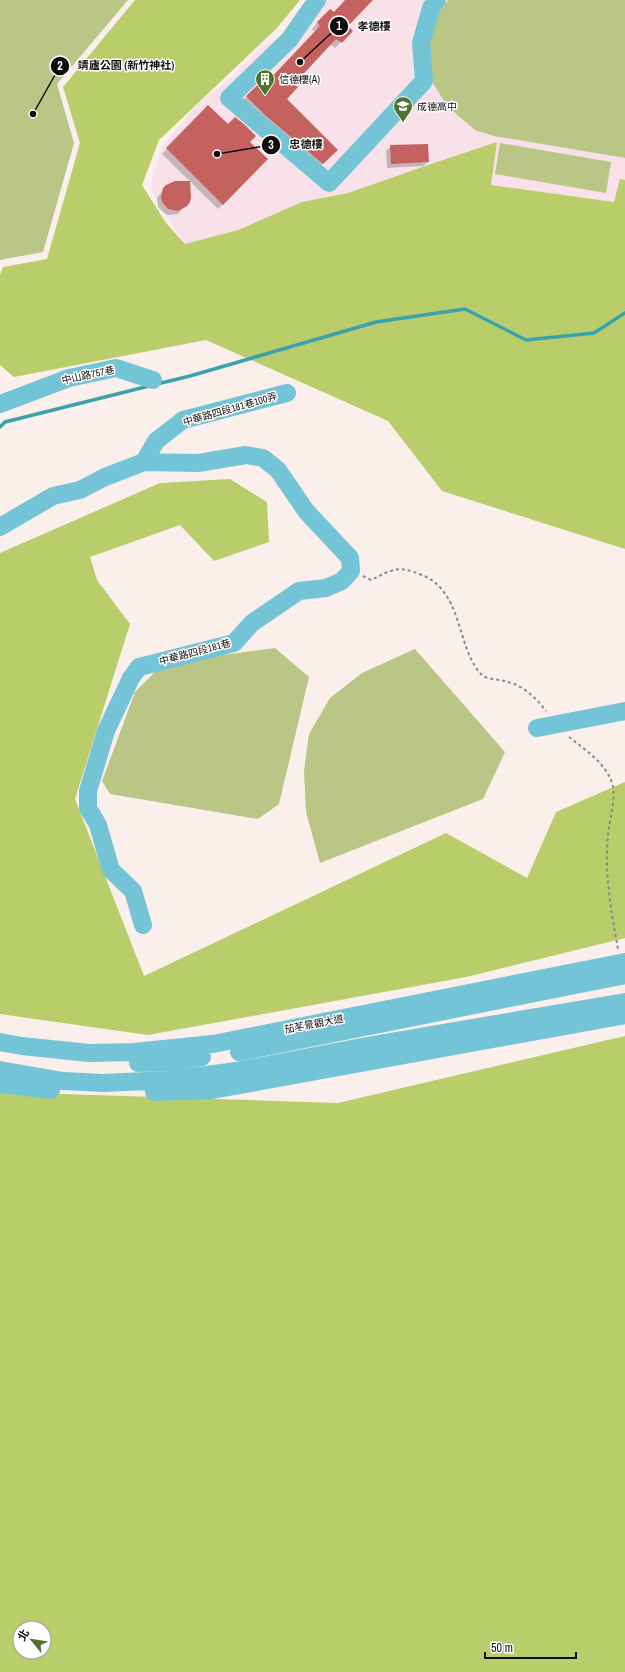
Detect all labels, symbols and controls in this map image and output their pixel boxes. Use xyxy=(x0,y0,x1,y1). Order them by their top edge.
callout: 孝德樓 xyxy=(329,14,398,37)
text: 1 xyxy=(336,18,342,34)
text: 孝德樓 xyxy=(358,19,391,33)
callout: 靖廬公園 (新竹神社) xyxy=(50,54,182,77)
text: 2 xyxy=(57,58,63,74)
text: 靖廬公園 (新竹神社) xyxy=(78,58,174,72)
building icon: 信德樓(A) xyxy=(254,68,276,96)
place label: 信德樓(A) xyxy=(279,73,320,86)
school or university icon: 成德高中 xyxy=(392,95,414,123)
place label: 成德高中 xyxy=(417,100,457,113)
callout: 忠德樓 xyxy=(261,133,330,156)
text: 3 xyxy=(268,137,274,153)
text: 忠德樓 xyxy=(290,137,323,151)
street label: 中山路757巷 xyxy=(60,363,116,387)
street label: 中華路四段181巷100弄 xyxy=(181,389,279,429)
street label: 中華路四段181巷 xyxy=(158,636,232,668)
street label: 茄苳景觀大道 xyxy=(283,1012,345,1036)
north arrow xyxy=(12,1620,52,1660)
text: 北 xyxy=(15,1627,32,1643)
scale bar xyxy=(485,1634,576,1660)
text: 50 m xyxy=(491,1640,513,1656)

